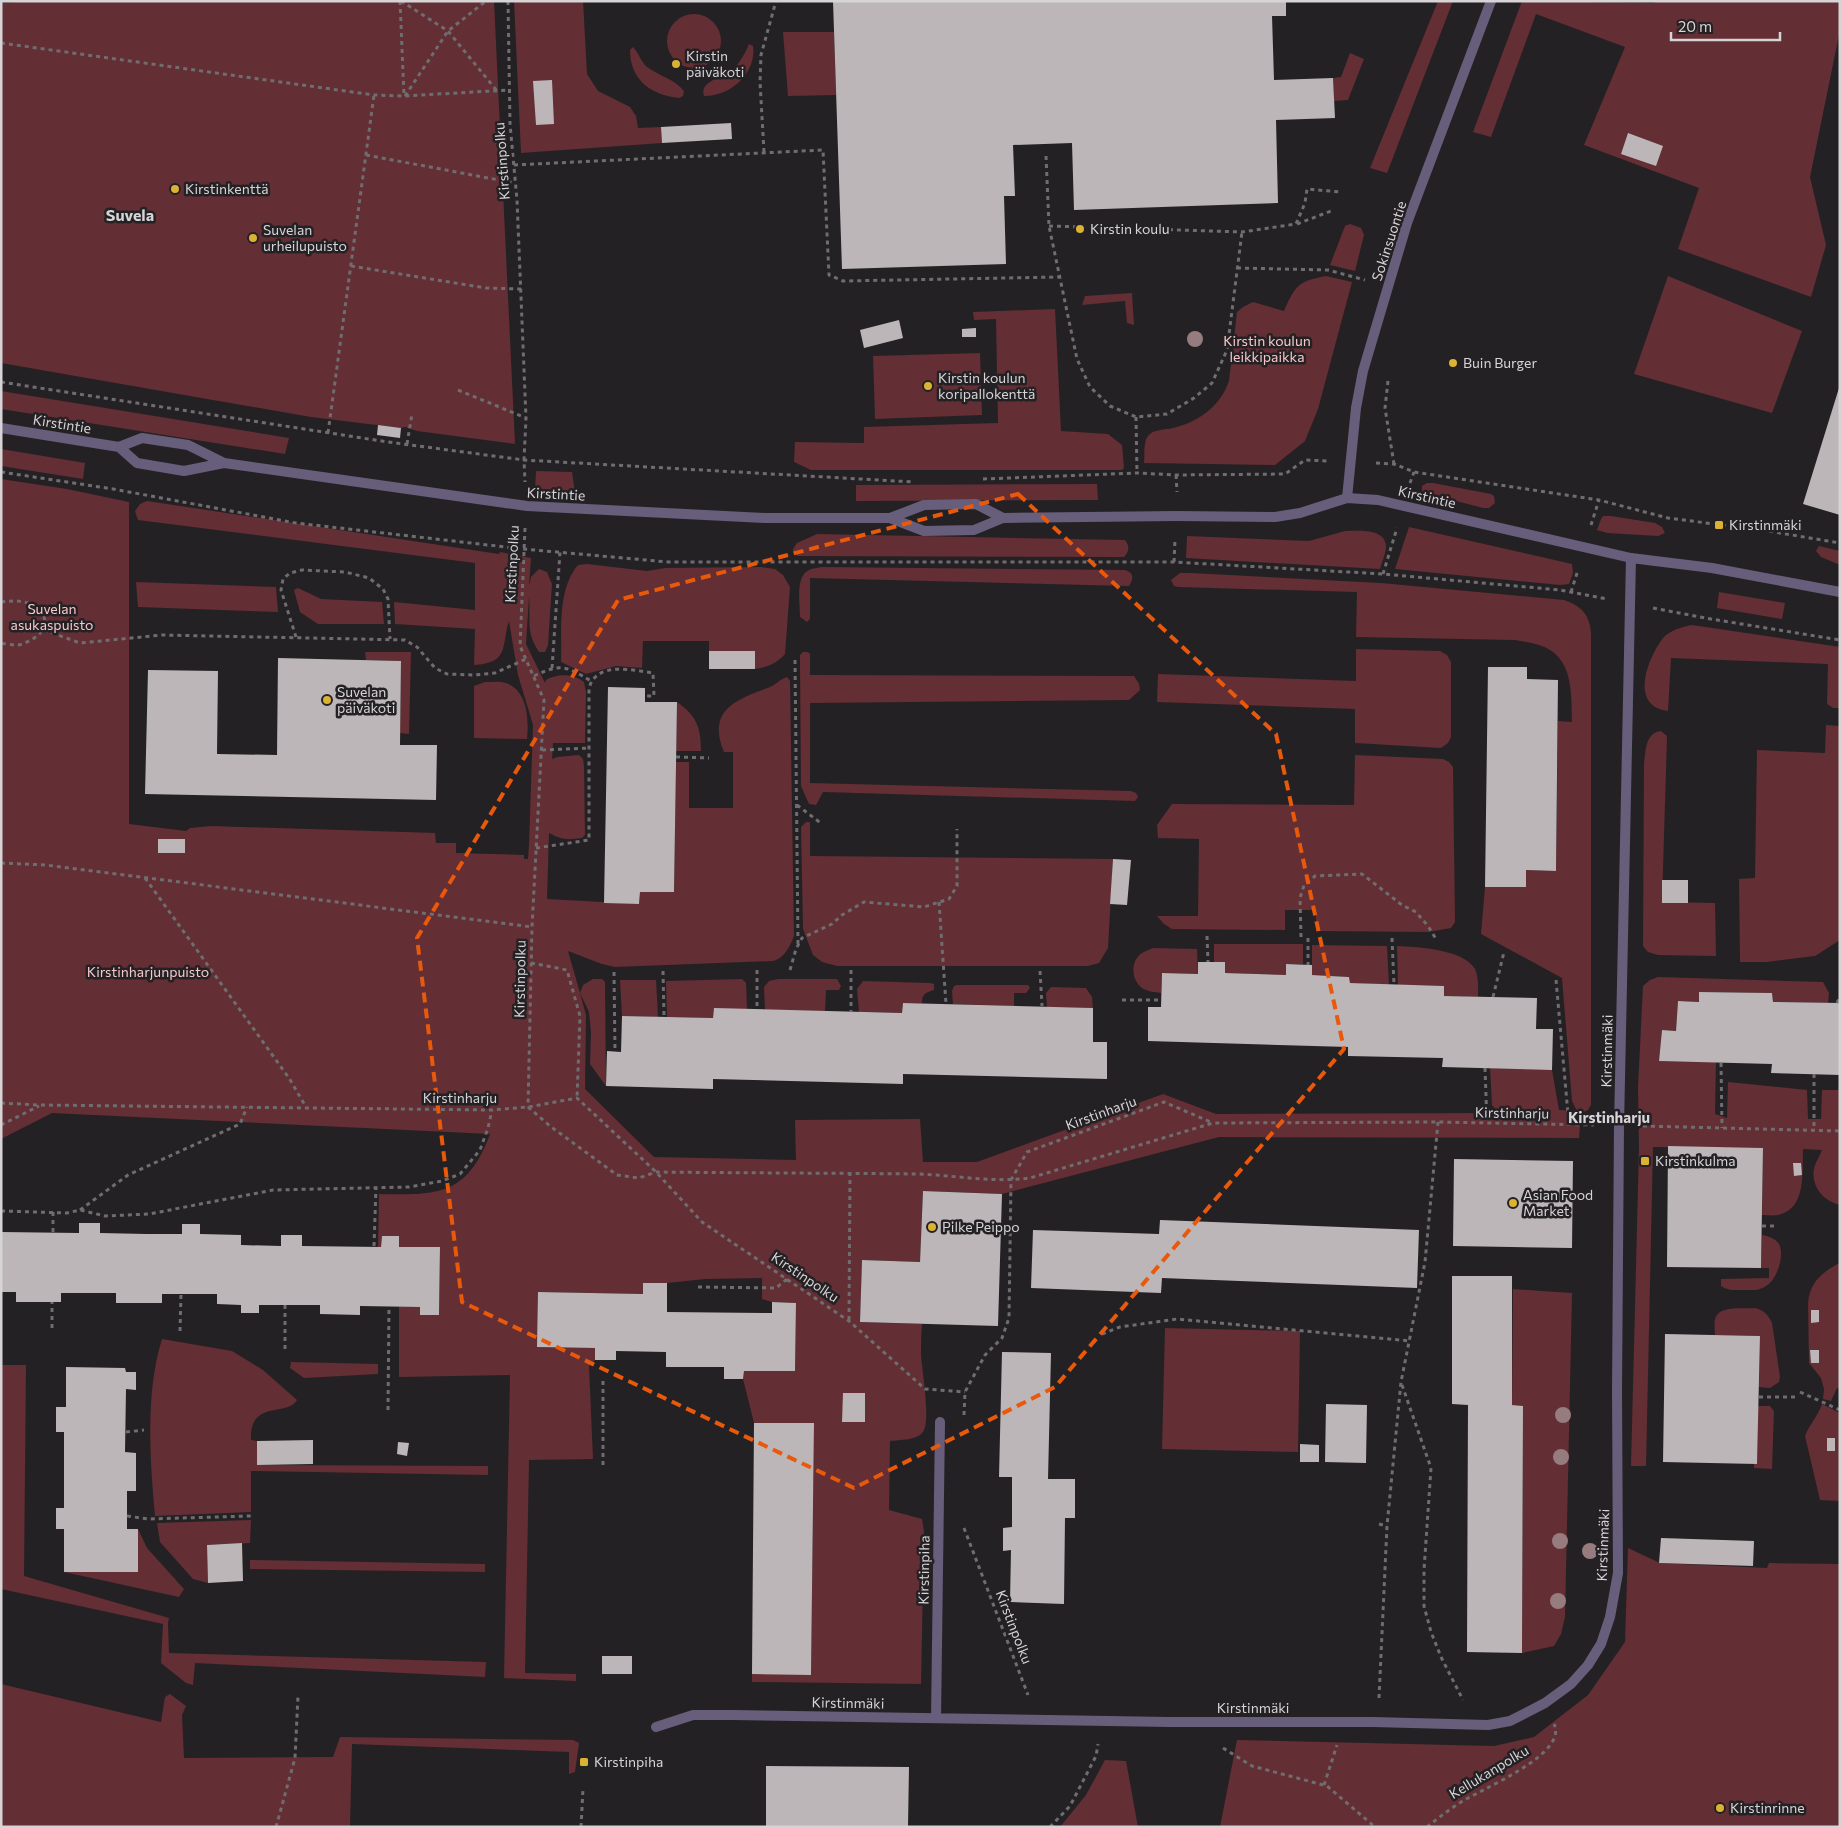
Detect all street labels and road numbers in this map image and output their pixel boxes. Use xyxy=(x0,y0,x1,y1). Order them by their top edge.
street label: Kirstinpolku xyxy=(490,122,513,200)
street label: Sokinsuontie xyxy=(1368,199,1409,283)
street label: Kirstintie xyxy=(32,411,92,436)
street label: Kirstintie xyxy=(1397,482,1458,511)
street label: Kirstintie xyxy=(526,483,586,504)
street label: Kirstinpolku xyxy=(501,525,522,603)
street label: Kirstinpolku xyxy=(510,940,529,1018)
street label: Kirstinmäki xyxy=(1597,1014,1616,1087)
street label: Kirstinharju xyxy=(423,1089,497,1106)
street label: Kirstinharju xyxy=(1063,1092,1139,1133)
street label: Kirstinharju xyxy=(1475,1103,1549,1122)
street label: Kirstinpolku xyxy=(768,1248,842,1305)
street label: Kirstinmäki xyxy=(1593,1508,1612,1582)
street label: Kirstinpiha xyxy=(914,1535,933,1605)
street label: Kirstinpolku xyxy=(993,1588,1036,1666)
street label: Kirstinmäki xyxy=(812,1693,885,1712)
street label: Kirstinmäki xyxy=(1217,1699,1289,1716)
street label: Kellukanpolku xyxy=(1446,1741,1532,1802)

